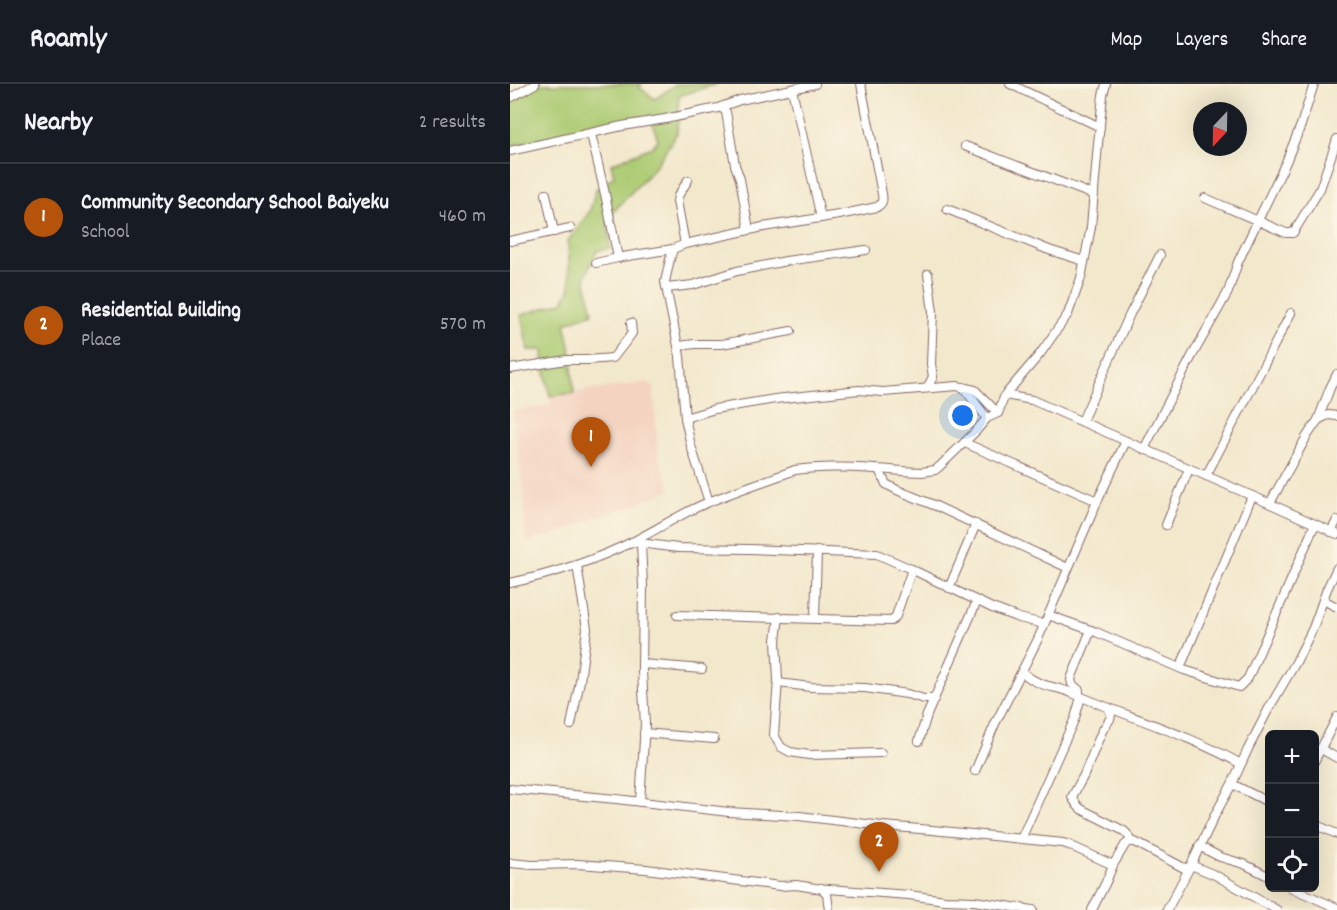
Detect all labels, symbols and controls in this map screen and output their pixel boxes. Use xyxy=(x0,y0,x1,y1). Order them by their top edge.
text: Roamly xyxy=(30,21,106,61)
text: Map xyxy=(1111,26,1142,56)
text: Layers xyxy=(1175,26,1228,56)
text: Share xyxy=(1261,26,1307,56)
north arrow xyxy=(1193,102,1247,156)
text: Nearby xyxy=(24,105,92,142)
text: 2 results xyxy=(419,109,486,137)
text: Community Secondary School Baiyeku xyxy=(81,188,389,219)
text: 1 xyxy=(41,203,46,231)
text: 460 m xyxy=(439,203,486,231)
text: School xyxy=(81,219,130,247)
text: Residential Building xyxy=(81,296,241,327)
text: 2 xyxy=(39,311,48,339)
text: 570 m xyxy=(440,311,486,339)
text: Place xyxy=(81,327,121,355)
your location xyxy=(948,401,977,430)
pin: 1 xyxy=(572,418,610,467)
map controls xyxy=(1265,730,1319,892)
button: + xyxy=(1265,730,1319,784)
button: − xyxy=(1265,784,1319,838)
pin: 2 xyxy=(860,822,898,872)
button: locate xyxy=(1265,838,1319,892)

